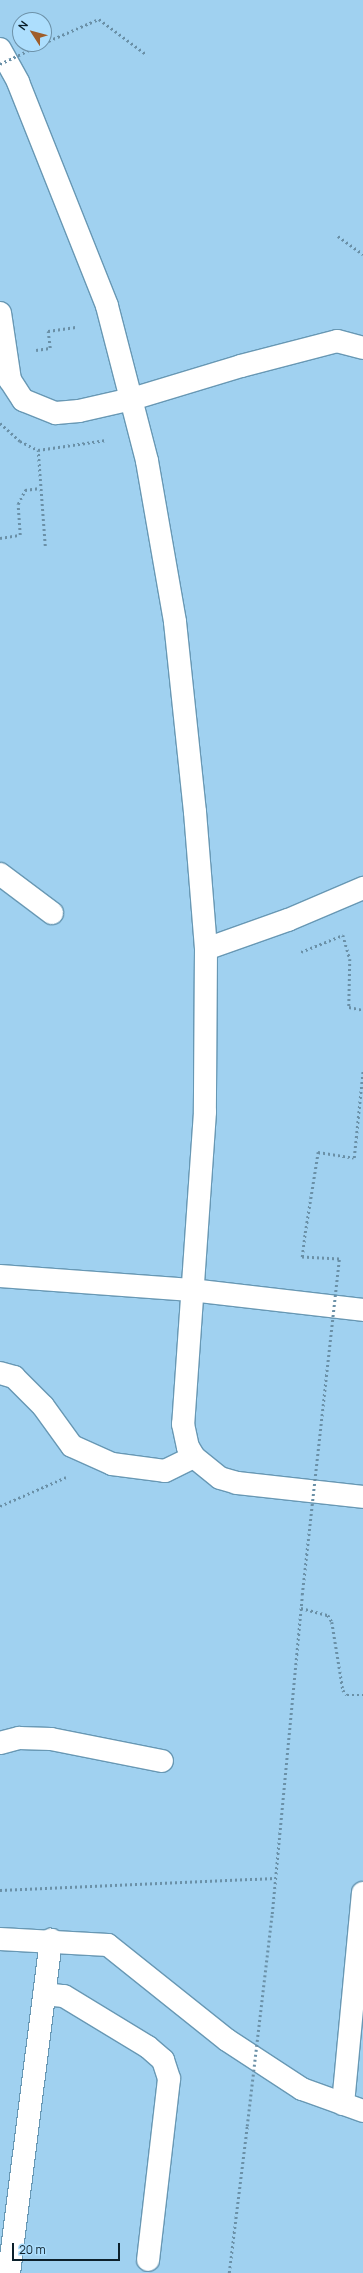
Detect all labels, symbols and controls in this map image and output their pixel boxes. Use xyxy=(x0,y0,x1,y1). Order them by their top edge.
north arrow xyxy=(12,12,52,52)
text: N xyxy=(14,18,31,33)
scale bar xyxy=(14,2235,122,2261)
text: 20 m xyxy=(19,2241,46,2258)

